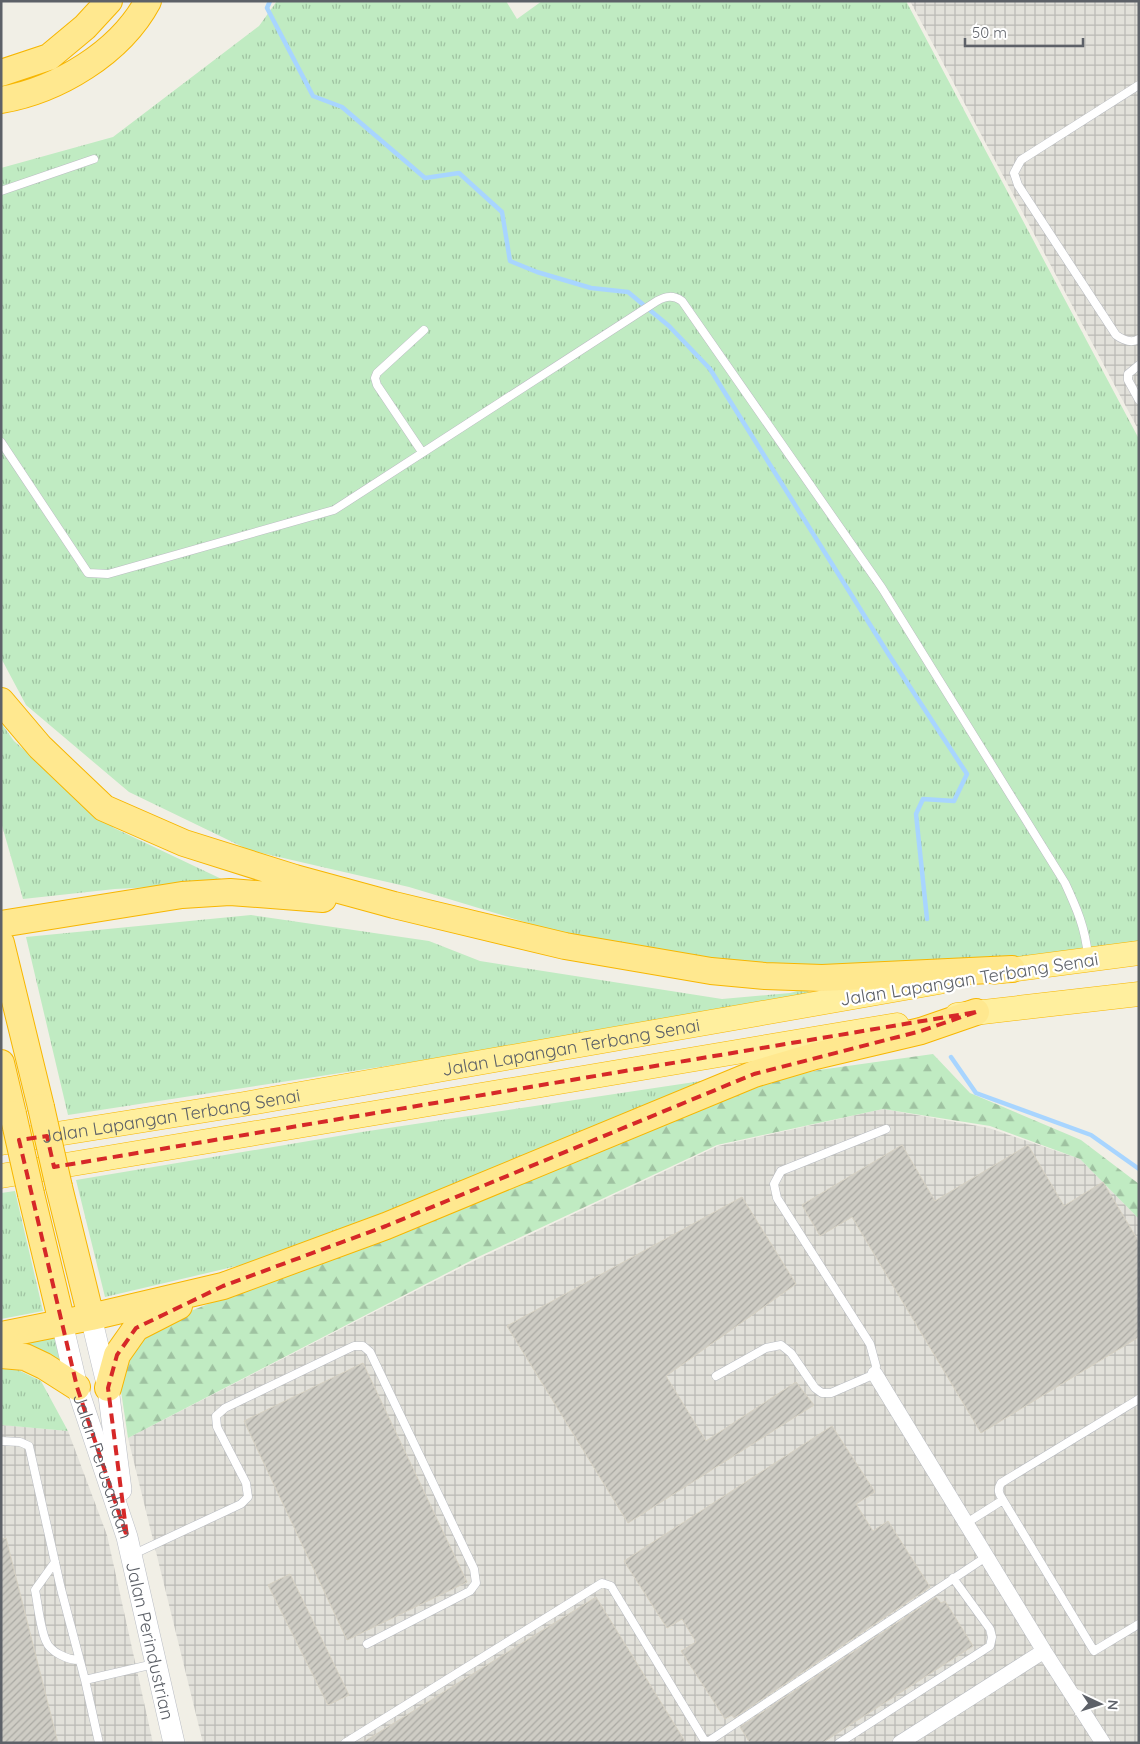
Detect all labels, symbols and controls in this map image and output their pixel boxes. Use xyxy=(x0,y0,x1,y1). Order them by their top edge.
scale bar xyxy=(965,15,1082,47)
text: 50 m xyxy=(972,23,1007,42)
street label: Jalan Lapangan Terbang Senai xyxy=(838,947,1100,1011)
street label: Jalan Lapangan Terbang Senai xyxy=(440,1013,702,1081)
street label: Jalan Lapangan Terbang Senai xyxy=(40,1083,302,1148)
street label: Jalan Perusahaan xyxy=(68,1390,138,1542)
street label: Jalan Perindustrian xyxy=(121,1559,180,1722)
north arrow xyxy=(1075,1679,1125,1729)
text: N xyxy=(1104,1699,1122,1711)

